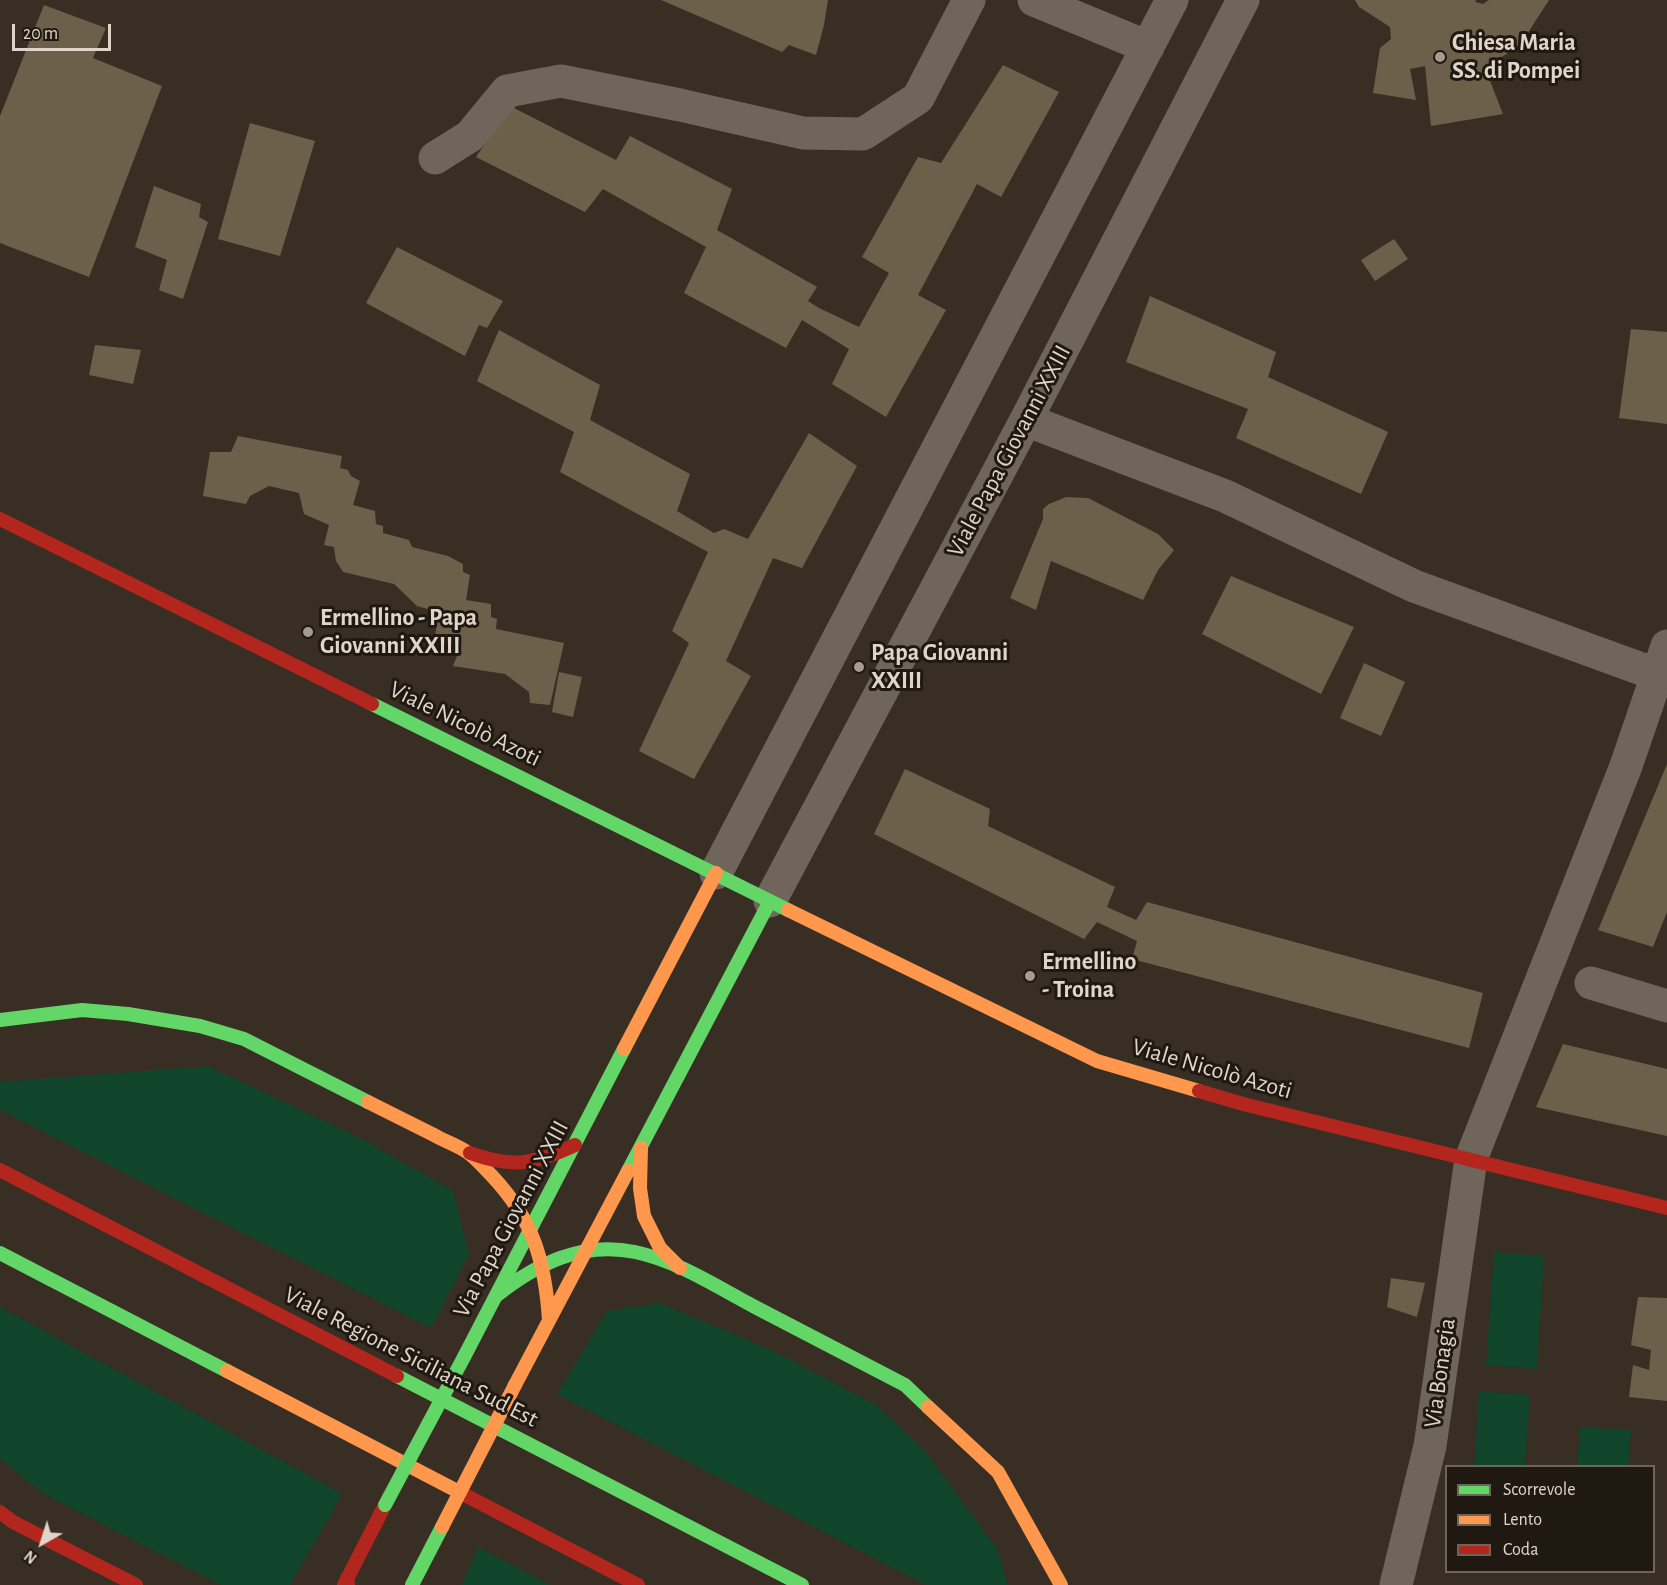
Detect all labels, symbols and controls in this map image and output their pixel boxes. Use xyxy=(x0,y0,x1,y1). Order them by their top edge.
scale bar xyxy=(15,12,114,50)
text: 20 m xyxy=(23,25,58,43)
place label: Chiesa Maria SS. di Pompei xyxy=(1452,29,1580,85)
marker: Chiesa Maria SS. di Pompei xyxy=(1433,50,1447,64)
street label: Viale Papa Giovanni XXIII xyxy=(941,340,1077,562)
place label: Ermellino - Papa Giovanni XXIII xyxy=(320,604,477,660)
marker: Ermellino - Papa Giovanni XXIII xyxy=(301,625,315,639)
place label: Papa Giovanni XXIII xyxy=(871,639,1008,695)
marker: Papa Giovanni XXIII xyxy=(852,660,866,674)
street label: Viale Nicolò Azoti xyxy=(385,675,545,773)
place label: Ermellino - Troina xyxy=(1042,948,1136,1004)
marker: Ermellino - Troina xyxy=(1023,969,1037,983)
street label: Viale Nicolò Azoti xyxy=(1129,1032,1295,1106)
street label: Via Papa Giovanni XXIII xyxy=(447,1116,575,1322)
street label: Viale Regione Siciliana Sud Est xyxy=(279,1280,543,1434)
street label: Via Bonagia xyxy=(1418,1316,1462,1430)
legend xyxy=(1445,1465,1655,1573)
text: Scorrevole xyxy=(1503,1481,1576,1499)
text: Lento xyxy=(1503,1511,1542,1529)
north arrow xyxy=(12,1513,72,1573)
text: Coda xyxy=(1503,1541,1538,1559)
text: N xyxy=(21,1547,40,1567)

